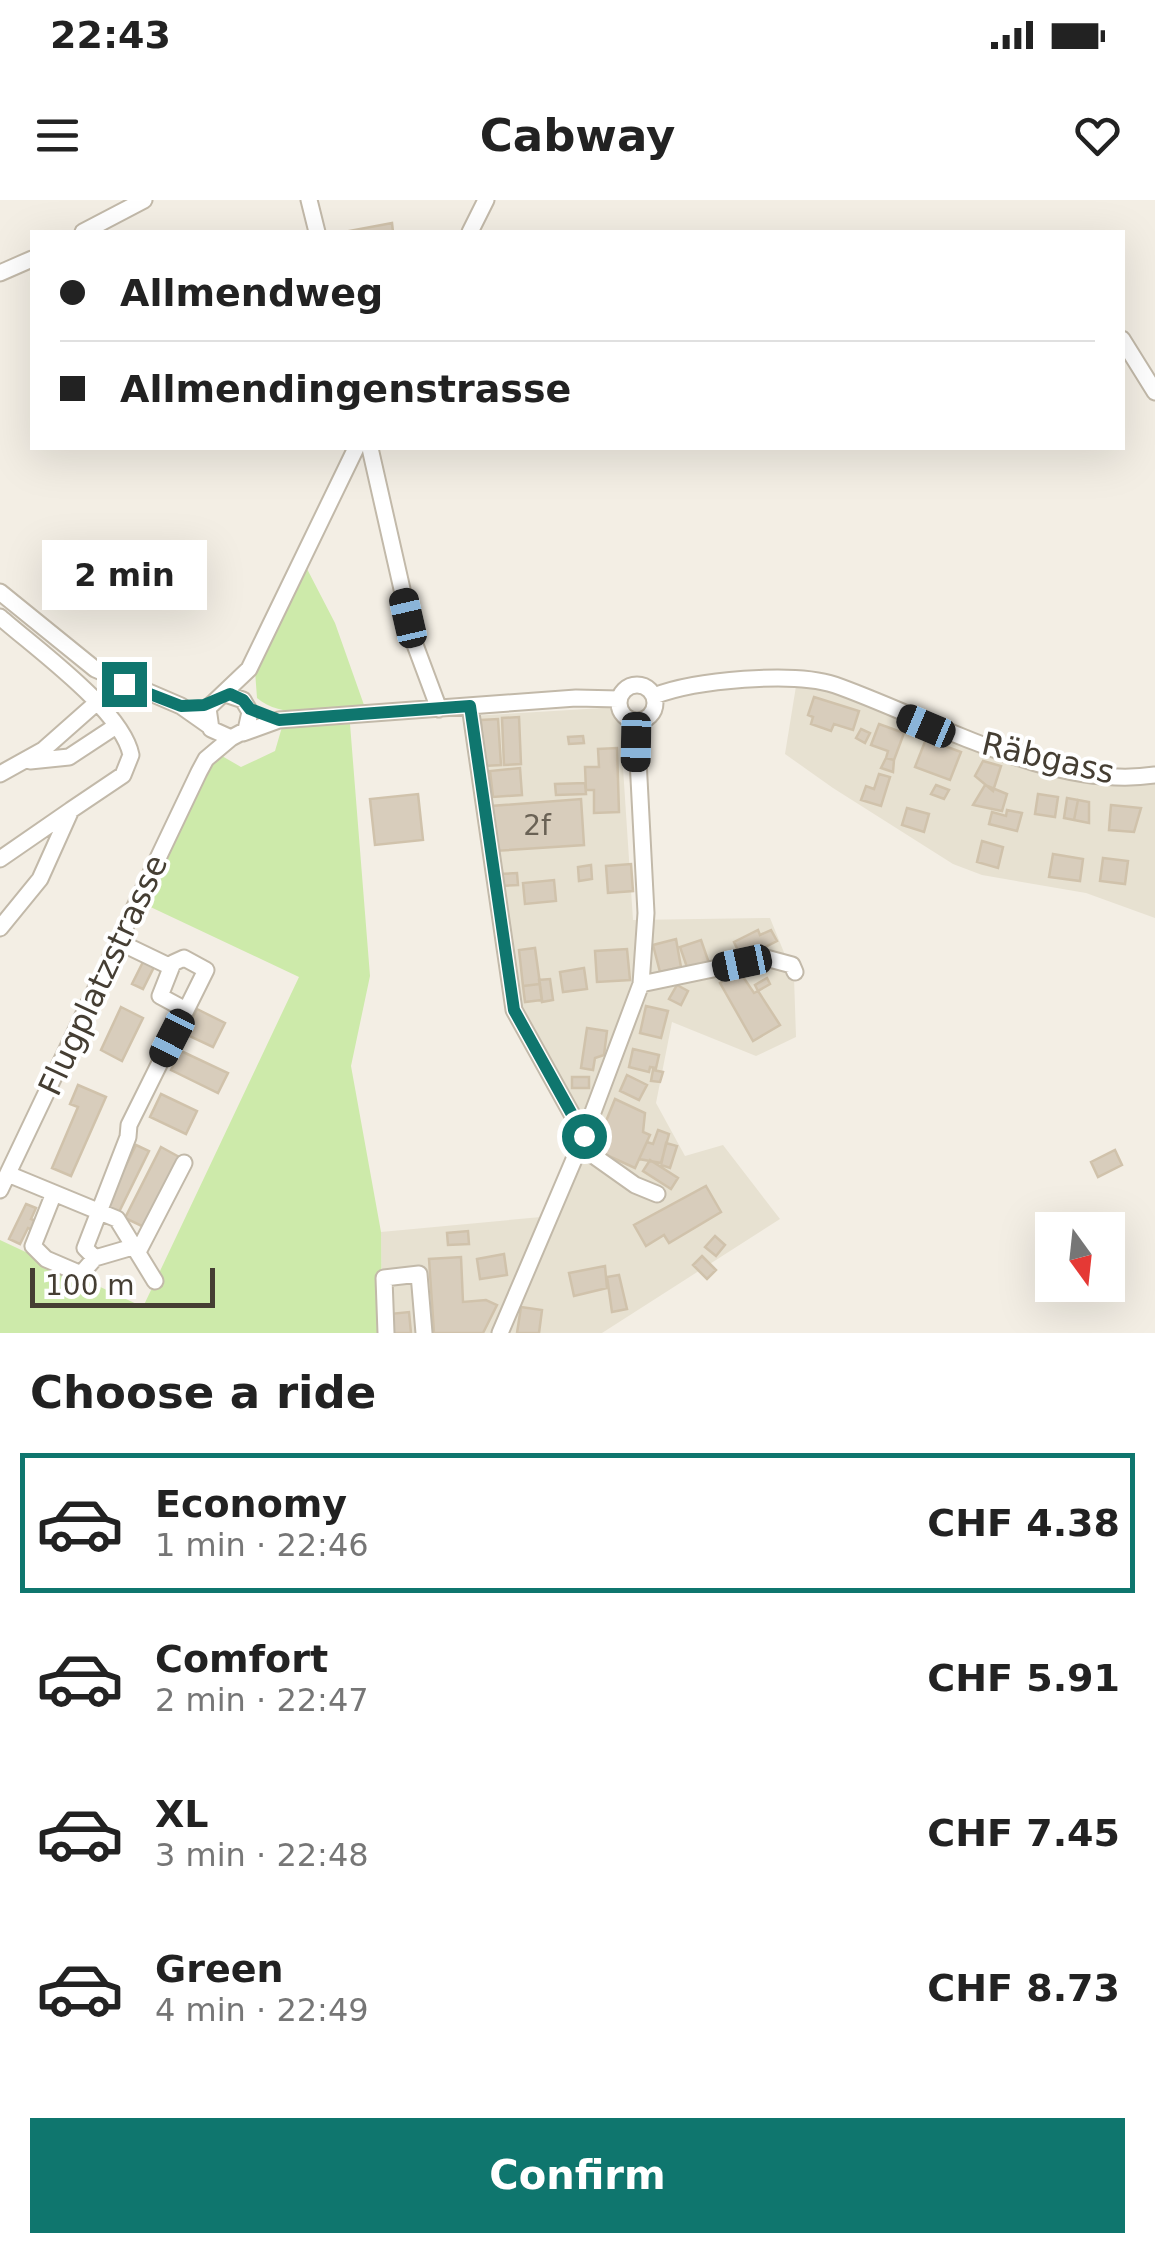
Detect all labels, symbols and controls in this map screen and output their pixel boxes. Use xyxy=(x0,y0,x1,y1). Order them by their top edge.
text: 22:43 xyxy=(50,13,171,57)
icon: menu xyxy=(30,108,85,163)
icon: heart xyxy=(1070,108,1125,163)
text: Cabway xyxy=(480,109,675,162)
text: Allmendweg xyxy=(120,271,383,315)
text: Allmendingenstrasse xyxy=(120,367,571,411)
callout: 2 min xyxy=(42,539,206,609)
text: 2 min xyxy=(74,556,175,594)
car xyxy=(387,585,429,651)
route end xyxy=(102,662,147,707)
car xyxy=(893,700,959,752)
car xyxy=(620,712,652,772)
street label: Räbgass xyxy=(978,724,1118,792)
house number: 2f xyxy=(523,809,552,842)
street label: Flugplatzstrasse xyxy=(31,849,175,1101)
car xyxy=(710,942,774,984)
car xyxy=(145,1004,199,1072)
route start xyxy=(562,1114,607,1159)
north arrow xyxy=(1035,1212,1125,1302)
map controls xyxy=(1035,1212,1125,1302)
scale bar xyxy=(30,1263,215,1308)
text: 100 m xyxy=(45,1269,135,1302)
text: Choose a ride xyxy=(30,1366,376,1419)
icon: car xyxy=(35,1478,125,1568)
text: Economy xyxy=(155,1482,347,1526)
text: CHF 4.38 xyxy=(927,1501,1120,1545)
text: 1 min · 22:46 xyxy=(155,1526,369,1564)
icon: car xyxy=(35,1633,125,1723)
text: Comfort xyxy=(155,1637,328,1681)
text: CHF 5.91 xyxy=(927,1656,1120,1700)
text: 2 min · 22:47 xyxy=(155,1681,369,1719)
icon: car xyxy=(35,1788,125,1878)
text: XL xyxy=(155,1792,209,1836)
text: CHF 7.45 xyxy=(927,1811,1120,1855)
text: 3 min · 22:48 xyxy=(155,1836,369,1874)
icon: car xyxy=(35,1943,125,2033)
text: Green xyxy=(155,1947,284,1991)
text: CHF 8.73 xyxy=(927,1966,1120,2010)
text: 4 min · 22:49 xyxy=(155,1991,369,2029)
button: Confirm xyxy=(30,2118,1125,2233)

